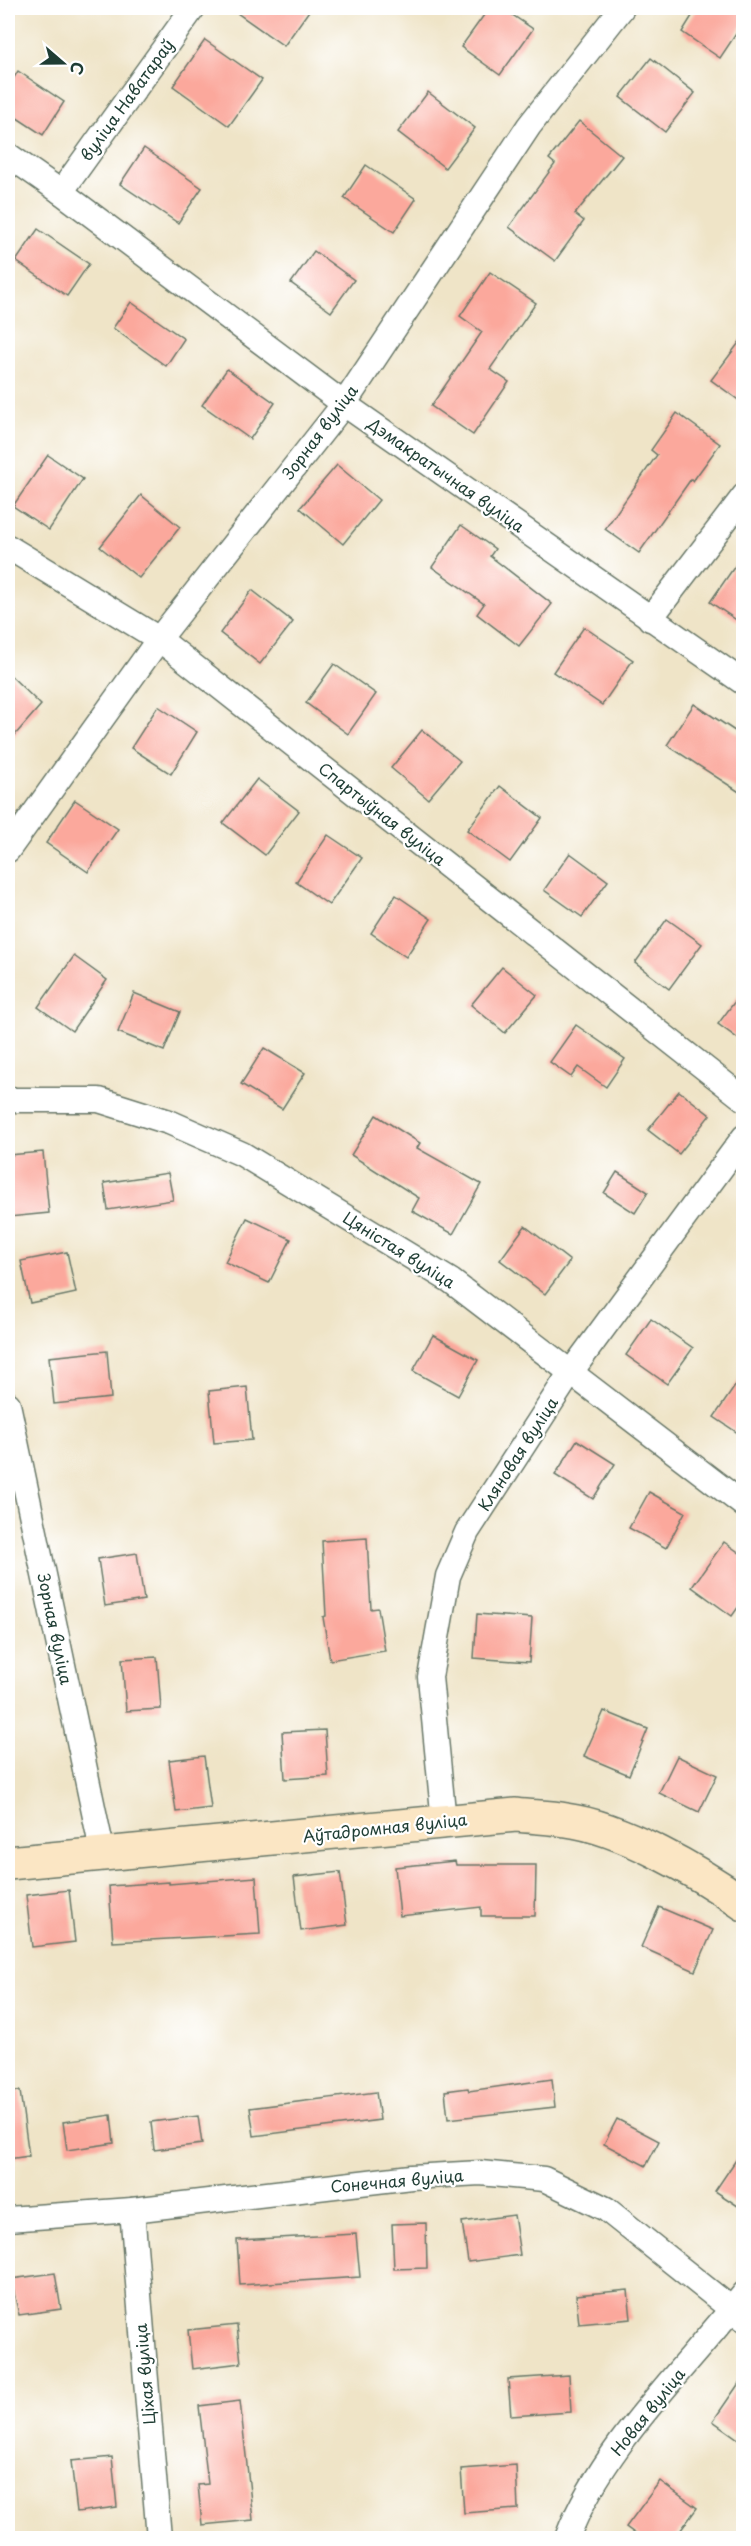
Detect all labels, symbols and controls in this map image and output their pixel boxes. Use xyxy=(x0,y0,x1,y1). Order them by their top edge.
north arrow xyxy=(33,33,93,93)
street label: вуліца Наватараў xyxy=(74,33,179,166)
text: С xyxy=(65,59,91,78)
street label: Зорная вуліца xyxy=(276,379,363,484)
street label: Дэмакратычная вуліца xyxy=(362,410,530,538)
street label: Спартыўная вуліца xyxy=(314,756,452,871)
street label: Цяністая вуліца xyxy=(339,1205,460,1293)
street label: Кляновая вуліца xyxy=(471,1391,563,1515)
street label: Зорная вуліца xyxy=(32,1571,80,1687)
street label: Аўтадромная вуліца xyxy=(301,1806,469,1848)
street label: Сонечная вуліца xyxy=(329,2162,465,2198)
street label: Ціхая вуліца xyxy=(128,2322,160,2426)
street label: Новая вуліца xyxy=(604,2362,690,2460)

